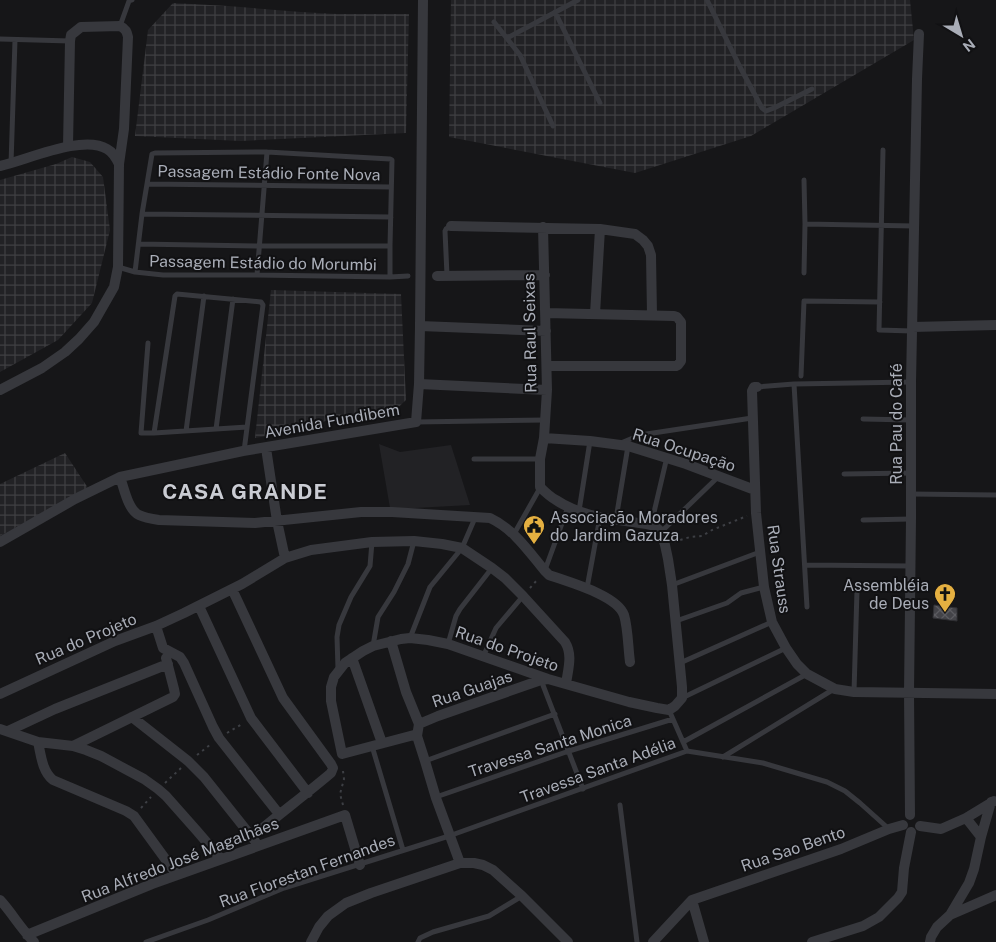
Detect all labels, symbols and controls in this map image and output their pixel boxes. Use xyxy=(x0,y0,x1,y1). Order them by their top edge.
north arrow xyxy=(936,10,986,60)
text: N xyxy=(960,36,978,55)
street label: Passagem Estádio Fonte Nova xyxy=(157,162,381,184)
street label: Passagem Estádio do Morumbi xyxy=(149,252,377,274)
street label: Rua Raul Seixas xyxy=(519,273,541,393)
street label: Rua Pau do Café xyxy=(887,363,906,485)
street label: Avenida Fundibem xyxy=(263,400,401,442)
street label: Rua Ocupação xyxy=(630,424,738,476)
district label: CASA GRANDE xyxy=(162,479,328,504)
place label: Associação Moradores do Jardim Gazuza xyxy=(550,508,718,545)
public building icon: Associação Moradores do Jardim Gazuza xyxy=(522,514,546,545)
street label: Rua Strauss xyxy=(763,523,795,615)
place label: Assembléia de Deus xyxy=(843,576,929,613)
church icon: Assembléia de Deus xyxy=(933,582,957,613)
street label: Rua do Projeto xyxy=(32,609,140,669)
street label: Rua do Projeto xyxy=(453,622,561,676)
street label: Rua Guajas xyxy=(429,666,515,712)
street label: Travessa Santa Monica xyxy=(466,711,634,781)
street label: Travessa Santa Adélia xyxy=(518,733,678,807)
street label: Rua Alfredo José Magalhães xyxy=(79,813,281,907)
street label: Rua Sao Bento xyxy=(738,822,848,876)
street label: Rua Florestan Fernandes xyxy=(217,830,397,912)

